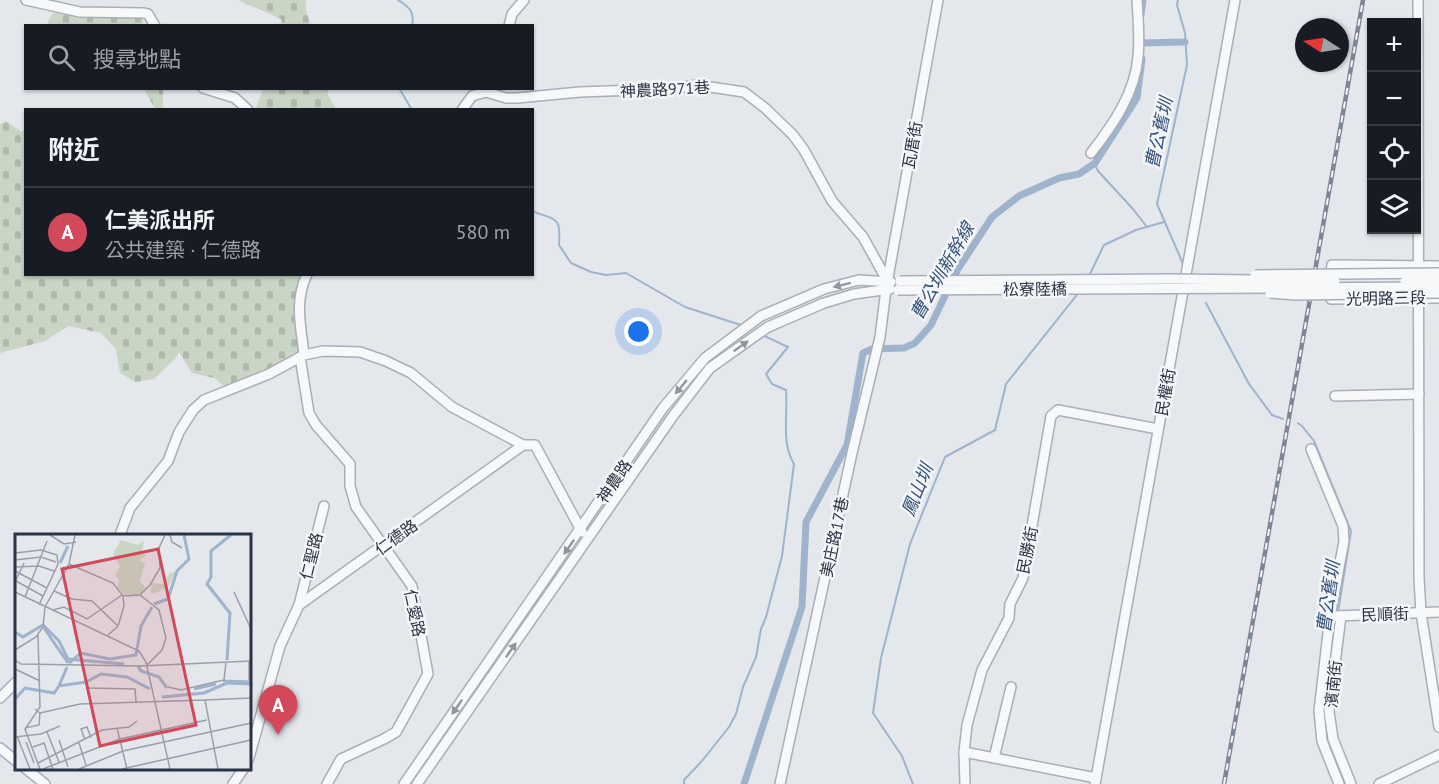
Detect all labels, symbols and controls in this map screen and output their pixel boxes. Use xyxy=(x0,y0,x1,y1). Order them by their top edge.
north arrow xyxy=(1295,18,1349,72)
map controls xyxy=(1367,18,1421,234)
button: + xyxy=(1367,18,1421,72)
search box xyxy=(24,24,534,90)
icon: search xyxy=(45,41,78,74)
text: 搜尋地點 xyxy=(93,45,181,73)
button: − xyxy=(1367,72,1421,126)
street label: 神農路971巷 xyxy=(619,77,711,101)
water label: 曹公舊圳 xyxy=(1140,92,1178,171)
street label: 瓦厝街 xyxy=(898,120,926,170)
button: locate xyxy=(1367,126,1421,180)
text: 附近 xyxy=(48,133,100,166)
button: layers xyxy=(1367,180,1421,234)
text: 仁美派出所 xyxy=(105,206,215,234)
water label: 曹公圳新幹線 xyxy=(905,217,980,324)
text: A xyxy=(61,219,74,245)
text: 580 m xyxy=(456,219,510,245)
text: 公共建築 · 仁德路 xyxy=(105,237,261,263)
street label: 松寮陸橋 xyxy=(1003,278,1067,300)
one-way arrow xyxy=(833,280,851,290)
street label: 光明路三段 xyxy=(1346,287,1426,309)
your location xyxy=(624,317,653,346)
one-way arrow xyxy=(733,340,749,352)
street label: 民權街 xyxy=(1151,367,1179,417)
one-way arrow xyxy=(674,379,687,395)
street label: 神農路 xyxy=(592,456,636,506)
water label: 鳳山圳 xyxy=(896,458,939,519)
street label: 美庄路17巷 xyxy=(816,495,852,579)
street label: 仁德路 xyxy=(371,515,421,559)
street label: 民勝街 xyxy=(1013,525,1041,575)
street label: 仁聖路 xyxy=(295,530,327,582)
inset map xyxy=(15,534,250,769)
one-way arrow xyxy=(563,538,574,555)
water label: 曹公舊圳 xyxy=(1312,557,1345,634)
street label: 仁愛路 xyxy=(400,587,430,639)
street label: 民順街 xyxy=(1361,603,1409,625)
one-way arrow xyxy=(505,643,517,659)
street label: 濱南街 xyxy=(1321,659,1345,709)
pin: A xyxy=(258,686,298,735)
one-way arrow xyxy=(451,698,463,714)

